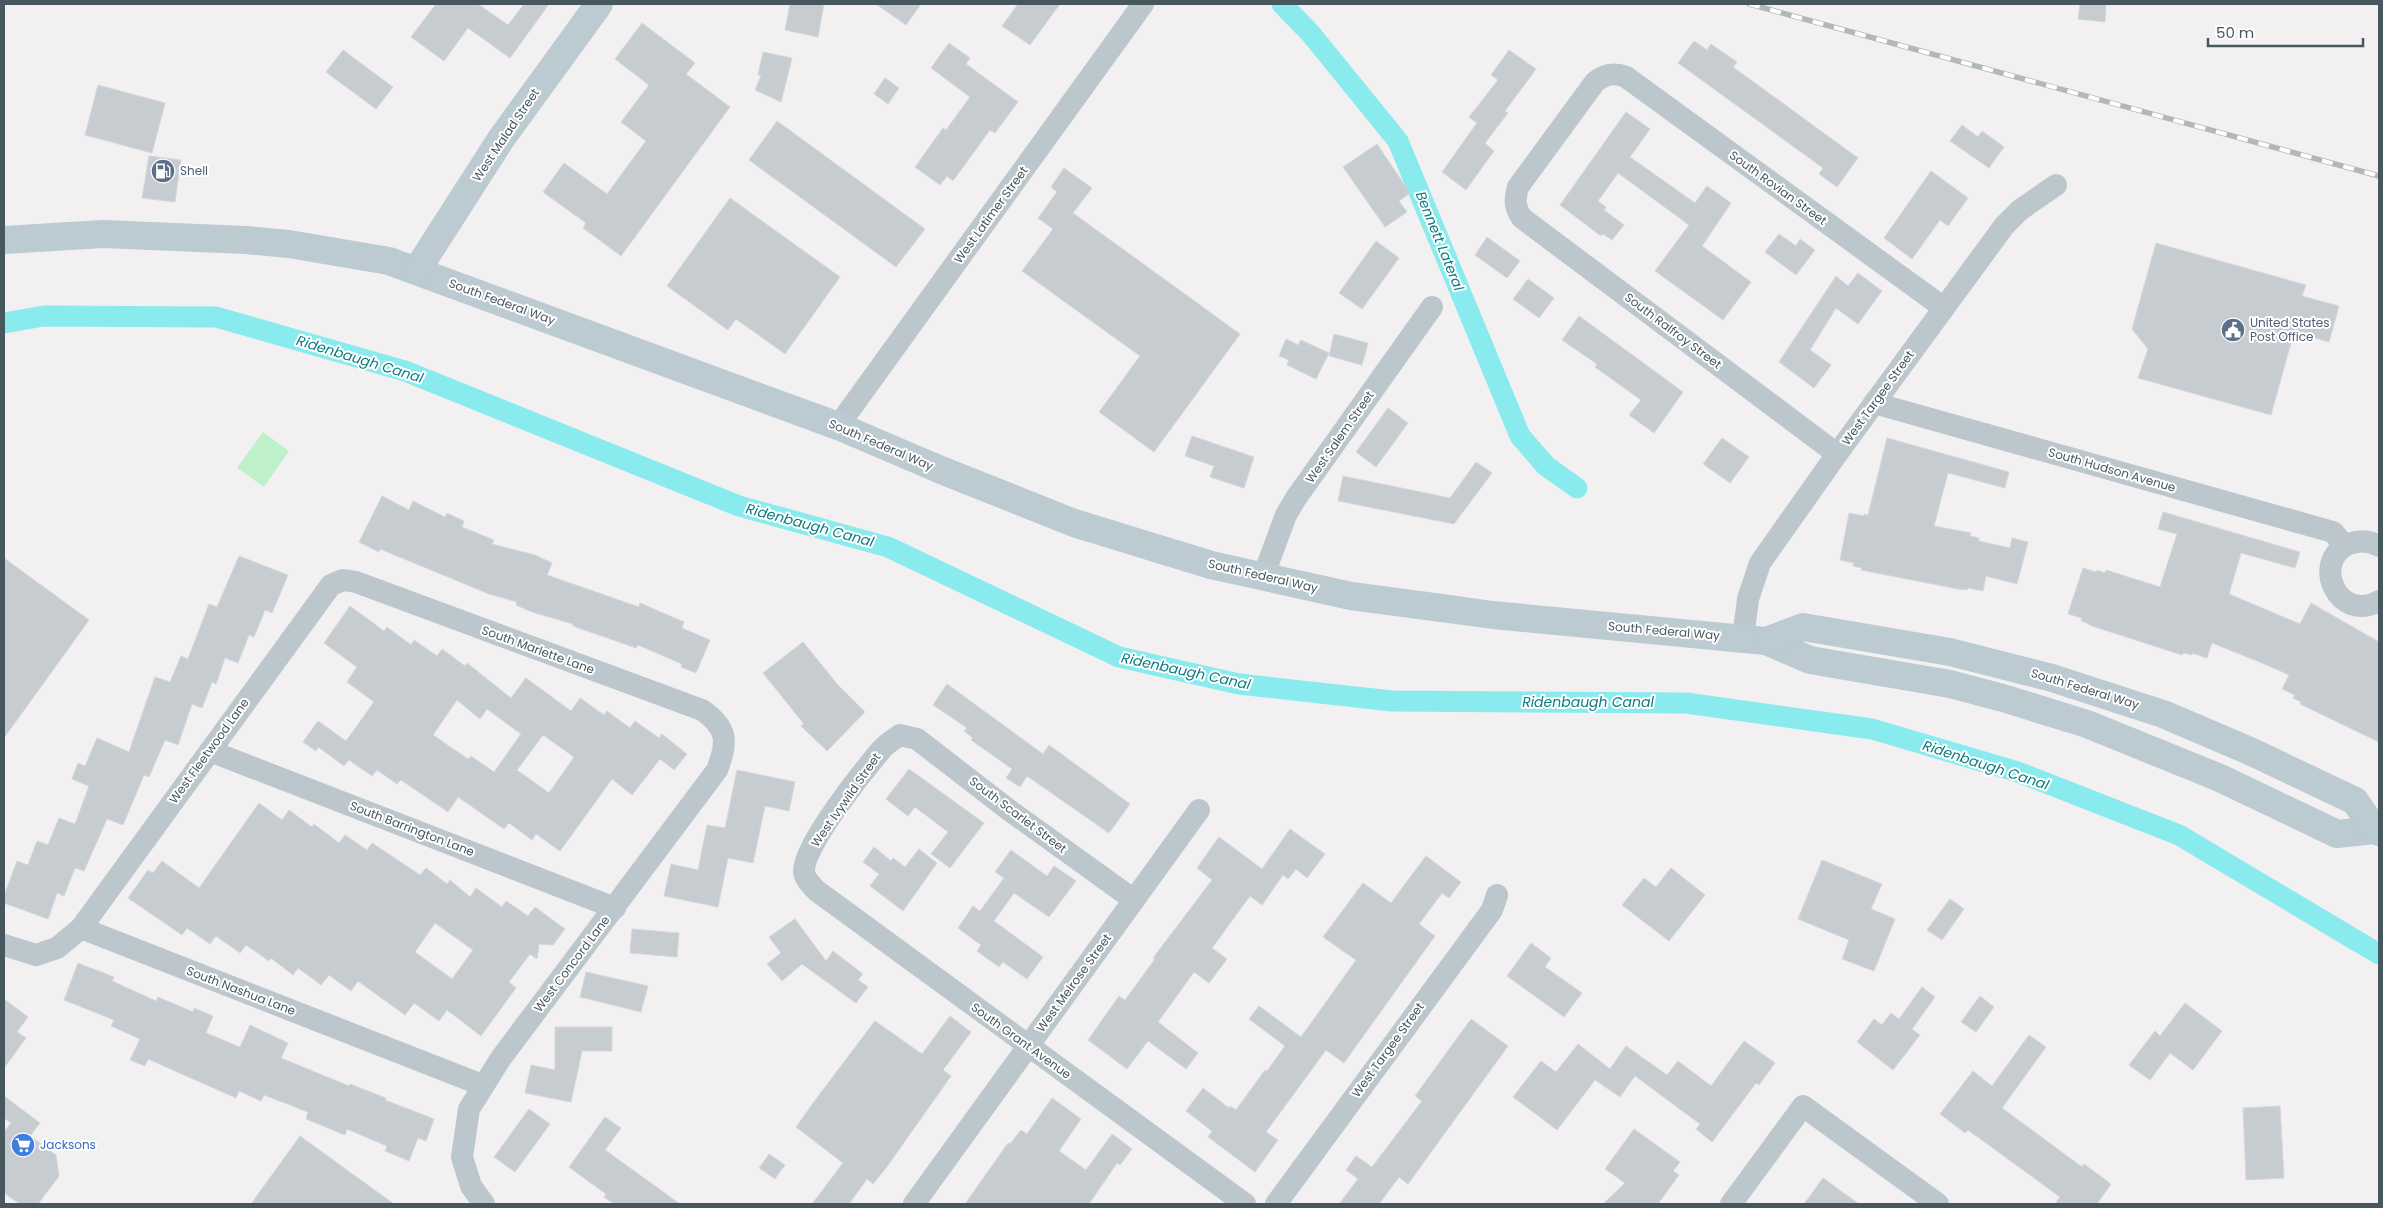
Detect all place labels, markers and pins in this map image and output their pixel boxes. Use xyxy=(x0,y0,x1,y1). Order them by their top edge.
fuel station icon: Shell xyxy=(150,158,176,184)
place label: Shell xyxy=(180,162,208,179)
place label: United States Post Office xyxy=(2250,314,2329,345)
public building icon: United States Post Office xyxy=(2220,317,2246,343)
supermarket icon: Jacksons xyxy=(10,1132,36,1158)
place label: Jacksons xyxy=(40,1136,96,1153)

